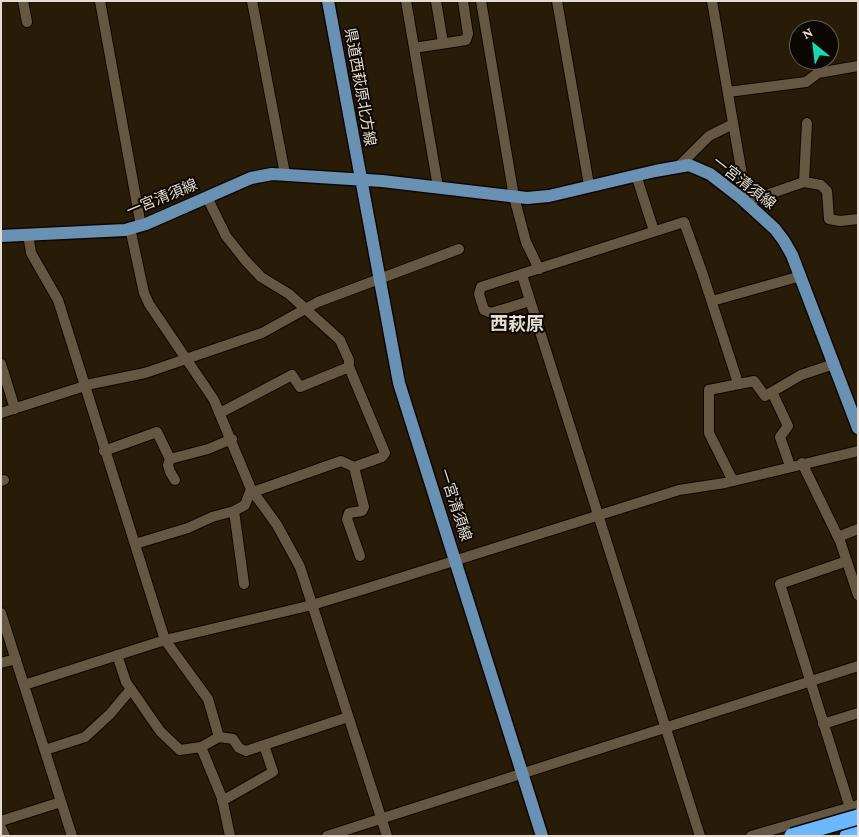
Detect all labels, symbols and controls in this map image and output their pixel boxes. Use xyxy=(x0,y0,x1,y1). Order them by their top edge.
north arrow xyxy=(789,20,839,70)
text: N xyxy=(799,23,815,42)
street label: 県道西萩原北方線 xyxy=(341,26,379,148)
street label: 一宮清須線 xyxy=(709,153,779,213)
street label: 一宮清須線 xyxy=(124,176,200,220)
district label: 西萩原 xyxy=(490,313,544,335)
street label: 一宮清須線 xyxy=(435,467,475,543)

